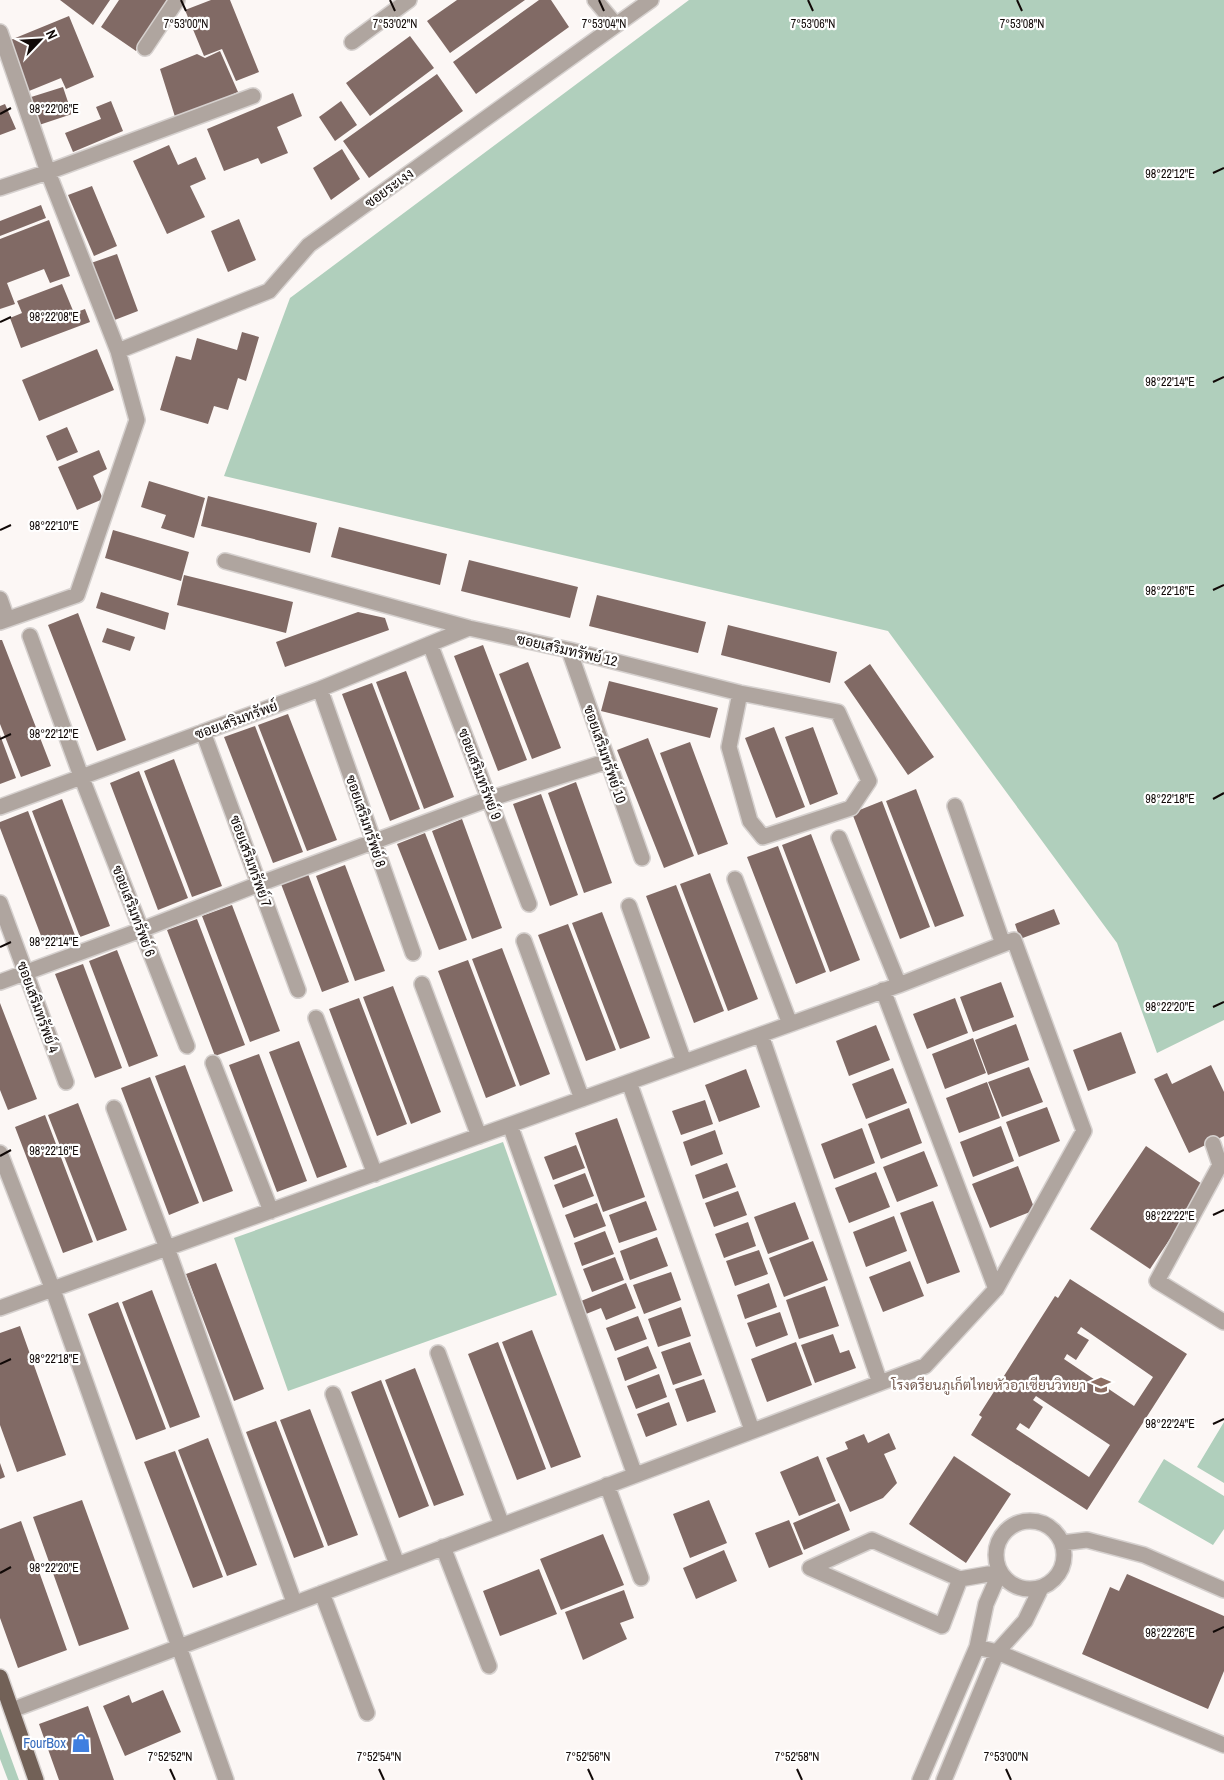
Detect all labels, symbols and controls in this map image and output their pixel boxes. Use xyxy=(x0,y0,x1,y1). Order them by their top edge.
north arrow xyxy=(15,15,65,65)
text: 7°53'00"N xyxy=(164,16,208,32)
text: 7°53'02"N xyxy=(373,16,417,32)
text: 7°53'04"N xyxy=(582,16,626,32)
text: 7°53'06"N xyxy=(791,16,835,32)
text: 7°53'08"N xyxy=(1000,16,1044,32)
text: N xyxy=(42,27,62,42)
text: 98°22'06"E xyxy=(29,101,79,117)
street label: ซอยระเงง xyxy=(361,164,417,212)
text: 98°22'12"E xyxy=(1145,166,1195,182)
text: 98°22'08"E xyxy=(29,309,79,325)
text: 98°22'14"E xyxy=(1145,374,1195,390)
text: 98°22'10"E xyxy=(29,518,79,534)
text: 98°22'16"E xyxy=(1145,583,1195,599)
street label: ซอยเสริมทรัพย์ 12 xyxy=(515,630,619,670)
street label: ซอยเสริมทรัพย์ xyxy=(192,697,280,743)
street label: ซอยเสริมทรัพย์ 10 xyxy=(580,703,630,805)
text: 98°22'12"E xyxy=(29,726,79,742)
street label: ซอยเสริมทรัพย์ 9 xyxy=(454,726,506,822)
street label: ซอยเสริมทรัพย์ 8 xyxy=(342,773,390,869)
text: 98°22'18"E xyxy=(1145,791,1195,807)
street label: ซอยเสริมทรัพย์ 7 xyxy=(226,813,276,909)
street label: ซอยเสริมทรัพย์ 6 xyxy=(108,863,160,959)
text: 98°22'14"E xyxy=(29,934,79,950)
street label: ซอยเสริมทรัพย์ 4 xyxy=(13,959,63,1056)
text: 98°22'20"E xyxy=(1145,999,1195,1015)
text: 98°22'16"E xyxy=(29,1143,79,1159)
text: 98°22'22"E xyxy=(1145,1208,1195,1224)
text: 98°22'18"E xyxy=(29,1351,79,1367)
school or university icon: โรงดรียนภูเก็ตไทยหัวอาเซียนวิทยา xyxy=(1090,1374,1112,1396)
place label: โรงดรียนภูเก็ตไทยหัวอาเซียนวิทยา xyxy=(890,1376,1086,1395)
text: 98°22'24"E xyxy=(1145,1416,1195,1432)
text: 98°22'20"E xyxy=(29,1560,79,1576)
text: 98°22'26"E xyxy=(1145,1625,1195,1641)
shop icon: FourBox xyxy=(70,1732,92,1754)
place label: FourBox xyxy=(23,1734,66,1752)
text: 7°52'52"N xyxy=(148,1749,192,1765)
text: 7°52'54"N xyxy=(357,1749,401,1765)
text: 7°52'56"N xyxy=(566,1749,610,1765)
text: 7°52'58"N xyxy=(775,1749,819,1765)
text: 7°53'00"N xyxy=(984,1749,1028,1765)

